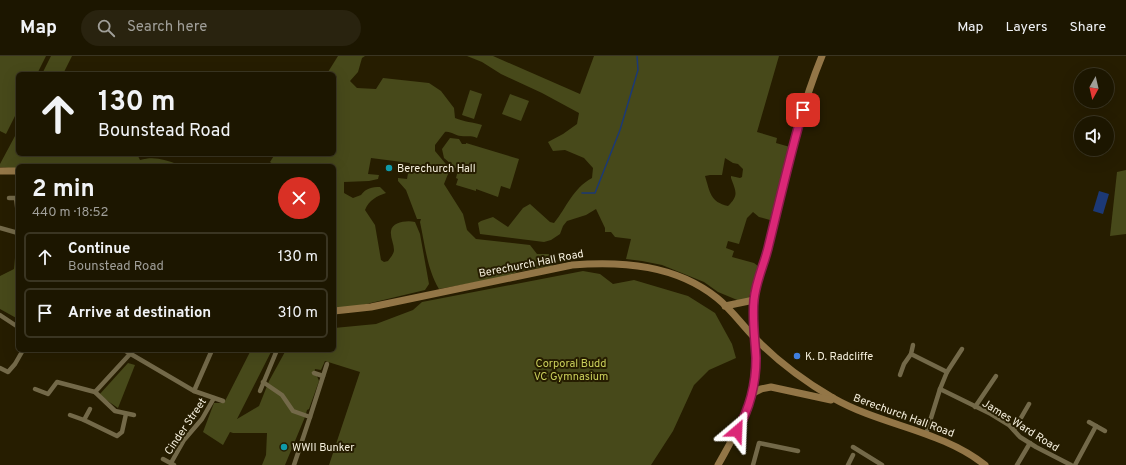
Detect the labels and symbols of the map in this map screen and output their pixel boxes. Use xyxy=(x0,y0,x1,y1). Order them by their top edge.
north arrow xyxy=(1074,68,1114,108)
pin xyxy=(786,93,820,127)
place label: Berechurch Hall xyxy=(397,162,476,176)
marker: Berechurch Hall xyxy=(384,163,394,173)
street label: Berechurch Hall Road xyxy=(477,247,585,281)
place label: K. D. Radcliffe xyxy=(805,350,873,364)
marker: K. D. Radcliffe xyxy=(792,351,802,361)
park label: Corporal Budd VC Gymnasium xyxy=(534,357,608,384)
street label: Berechurch Hall Road xyxy=(851,391,956,441)
street label: Cinder Street xyxy=(162,395,210,458)
street label: James Ward Road xyxy=(979,397,1061,455)
position arrow xyxy=(716,410,758,452)
place label: WWII Bunker xyxy=(292,441,355,455)
marker: WWII Bunker xyxy=(279,442,289,452)

